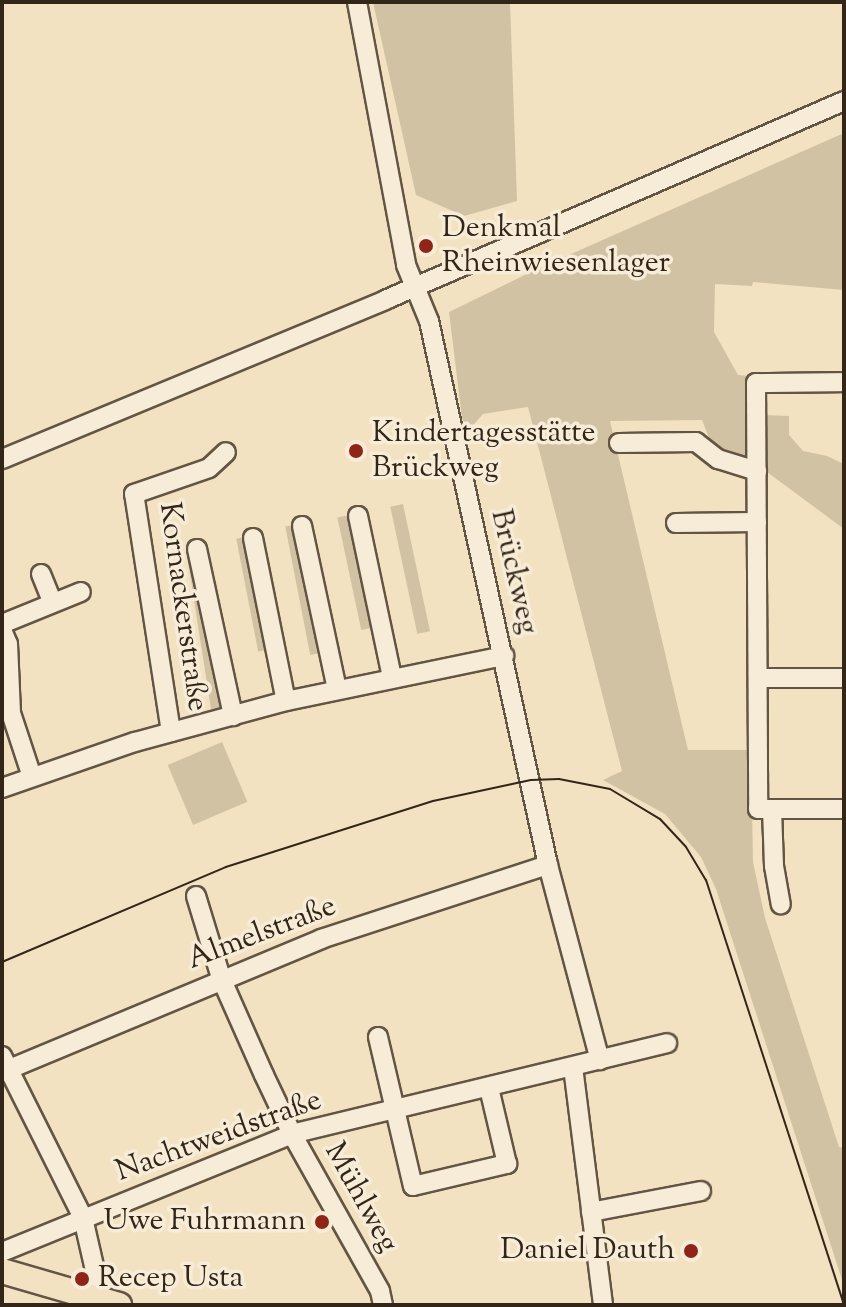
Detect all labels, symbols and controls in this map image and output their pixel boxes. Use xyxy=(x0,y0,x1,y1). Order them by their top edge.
place label: Denkmal Rheinwiesenlager xyxy=(442,211,670,282)
marker: Denkmal Rheinwiesenlager xyxy=(417,237,435,255)
place label: Kindertagesstätte Brückweg xyxy=(372,416,596,486)
marker: Kindertagesstätte Brückweg xyxy=(347,442,365,460)
street label: Kornackerstraße xyxy=(150,500,214,714)
street label: Brückweg xyxy=(481,506,545,638)
street label: Almelstraße xyxy=(183,889,341,979)
street label: Nachtweidstraße xyxy=(111,1083,327,1191)
street label: Mühlweg xyxy=(315,1137,405,1259)
place label: Uwe Fuhrmann xyxy=(104,1204,306,1240)
marker: Uwe Fuhrmann xyxy=(313,1213,331,1231)
place label: Daniel Dauth xyxy=(500,1233,675,1269)
marker: Daniel Dauth xyxy=(682,1242,700,1260)
place label: Recep Usta xyxy=(98,1261,243,1297)
marker: Recep Usta xyxy=(73,1270,91,1288)

